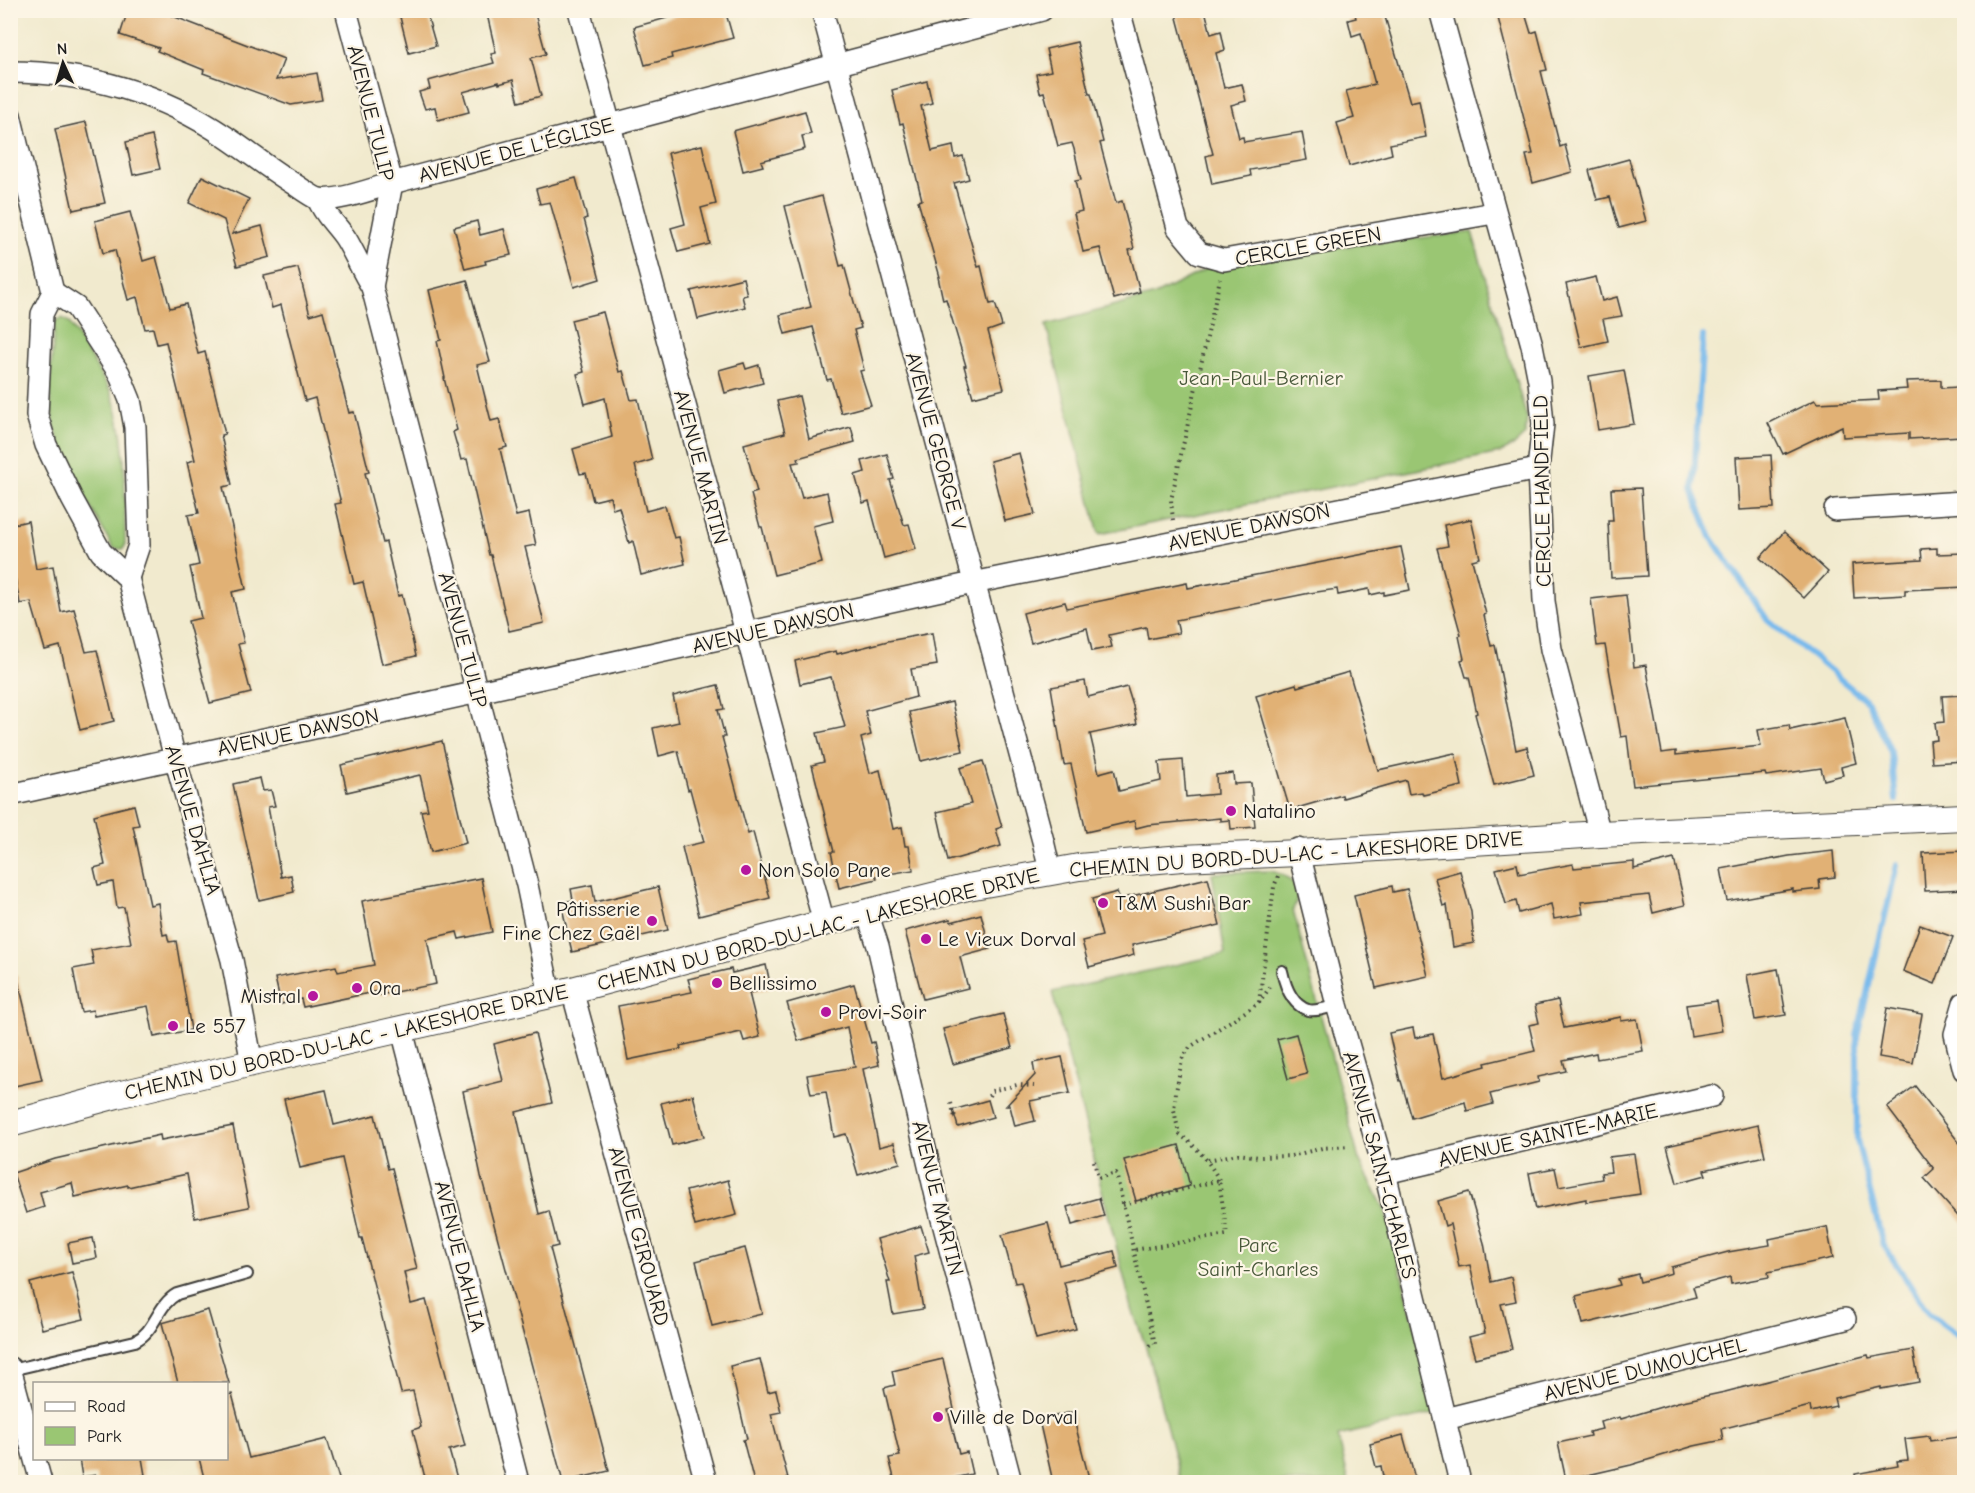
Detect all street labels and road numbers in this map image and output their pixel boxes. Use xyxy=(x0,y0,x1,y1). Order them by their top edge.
street label: AVENUE TULIP xyxy=(343,43,400,184)
street label: AVENUE DE L'ÉGLISE xyxy=(416,112,616,188)
street label: CERCLE GREEN xyxy=(1233,221,1383,271)
street label: AVENUE GEORGE V xyxy=(901,350,971,533)
street label: AVENUE MARTIN xyxy=(669,387,733,547)
street label: CERCLE HANDFIELD xyxy=(1528,395,1556,587)
street label: AVENUE DAWSON xyxy=(1166,498,1332,556)
street label: AVENUE TULIP xyxy=(433,570,493,711)
street label: AVENUE DAWSON xyxy=(690,598,856,658)
street label: AVENUE DAWSON xyxy=(215,703,381,761)
street label: AVENUE DAHLIA xyxy=(160,742,226,898)
street label: CHEMIN DU BORD-DU-LAC - LAKESHORE DRIVE xyxy=(1068,826,1524,882)
street label: CHEMIN DU BORD-DU-LAC - LAKESHORE DRIVE xyxy=(595,862,1041,996)
street label: CHEMIN DU BORD-DU-LAC - LAKESHORE DRIVE xyxy=(122,979,570,1105)
street label: AVENUE SAINT-CHARLES xyxy=(1338,1049,1422,1281)
street label: AVENUE SAINTE-MARIE xyxy=(1436,1098,1660,1172)
street label: AVENUE MARTIN xyxy=(907,1118,969,1278)
street label: AVENUE GIROUARD xyxy=(604,1144,674,1328)
street label: AVENUE DAHLIA xyxy=(430,1178,490,1334)
street label: AVENUE DUMOUCHEL xyxy=(1541,1332,1749,1406)

